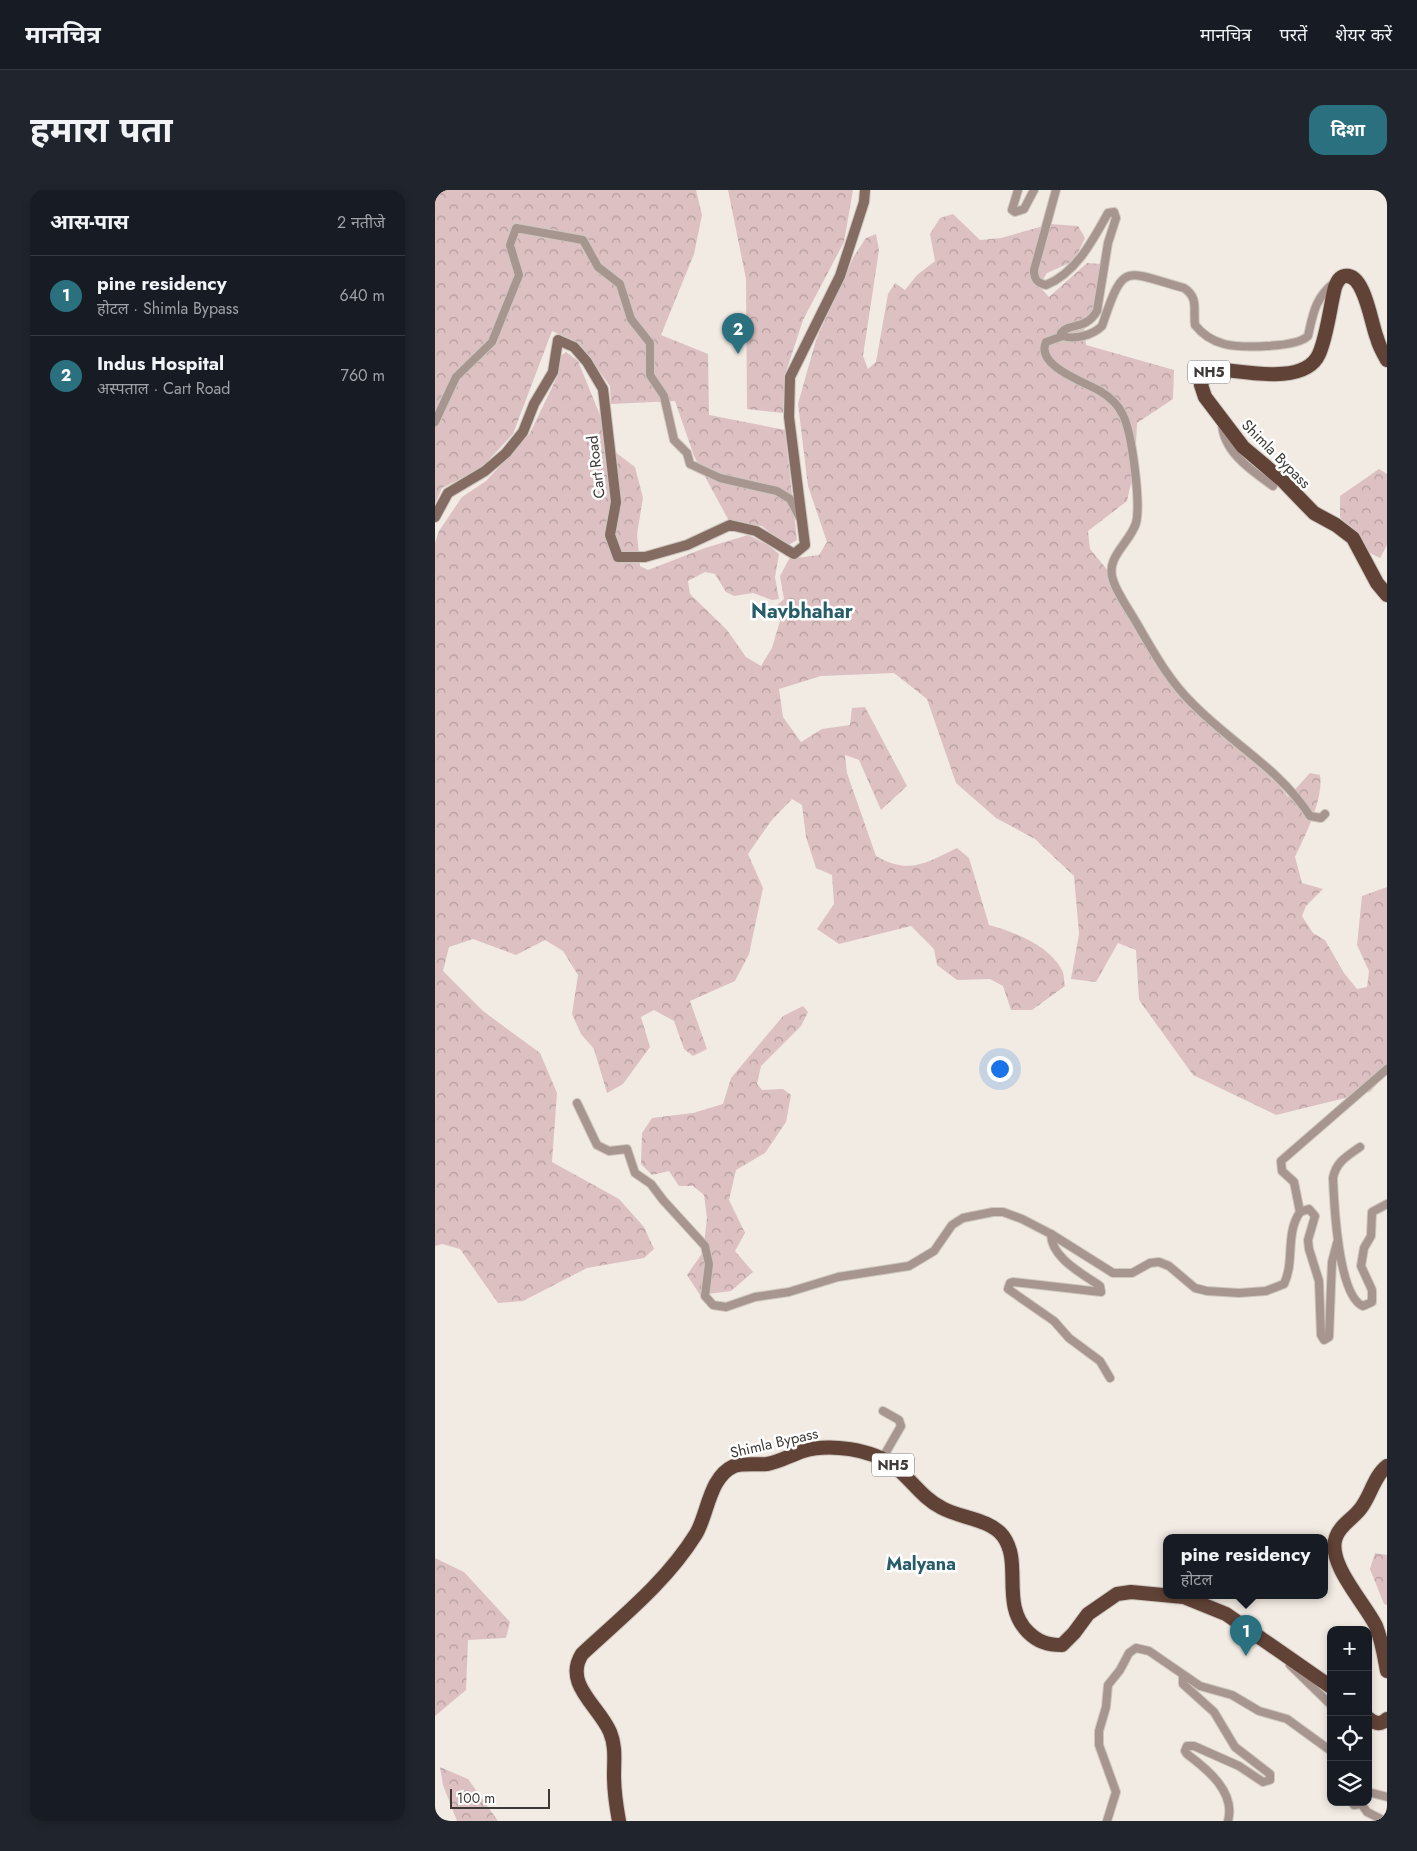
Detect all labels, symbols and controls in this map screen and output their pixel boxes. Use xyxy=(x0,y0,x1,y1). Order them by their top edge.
text: मानचित्र xyxy=(25,17,101,52)
text: मानचित्र xyxy=(1200,22,1252,48)
text: परतें xyxy=(1280,22,1307,48)
text: शेयर करें xyxy=(1335,22,1392,48)
text: हमारा पता xyxy=(30,105,173,155)
button: दिशा xyxy=(1309,105,1387,155)
text: आस-पास xyxy=(50,207,129,237)
text: 2 नतीजे xyxy=(337,211,385,234)
text: pine residency xyxy=(97,270,227,297)
text: 1 xyxy=(62,284,70,307)
text: 640 m xyxy=(340,284,385,307)
text: होटल · Shimla Bypass xyxy=(97,297,239,320)
pin: 2 xyxy=(722,313,754,354)
text: Indus Hospital xyxy=(97,350,224,377)
road number: NH5 xyxy=(1188,360,1230,383)
text: 2 xyxy=(61,364,71,387)
text: 760 m xyxy=(341,364,385,387)
text: अस्पताल · Cart Road xyxy=(97,377,230,400)
street label: Shimla Bypass xyxy=(1237,415,1315,493)
street label: Cart Road xyxy=(581,434,611,500)
district label: Navbhahar xyxy=(751,597,854,626)
your location xyxy=(987,1056,1013,1082)
street label: Shimla Bypass xyxy=(728,1422,820,1464)
road number: NH5 xyxy=(872,1454,914,1476)
popup xyxy=(1163,1534,1328,1599)
text: pine residency xyxy=(1181,1541,1310,1568)
district label: Malyana xyxy=(886,1551,956,1577)
text: होटल xyxy=(1181,1568,1212,1591)
pin: 1 xyxy=(1230,1615,1262,1656)
map controls xyxy=(1327,1626,1372,1806)
button: + xyxy=(1327,1626,1372,1671)
button: − xyxy=(1327,1671,1372,1716)
button: locate xyxy=(1327,1716,1372,1761)
button: layers xyxy=(1327,1761,1372,1806)
scale bar xyxy=(450,1786,550,1809)
text: 100 m xyxy=(457,1788,495,1808)

